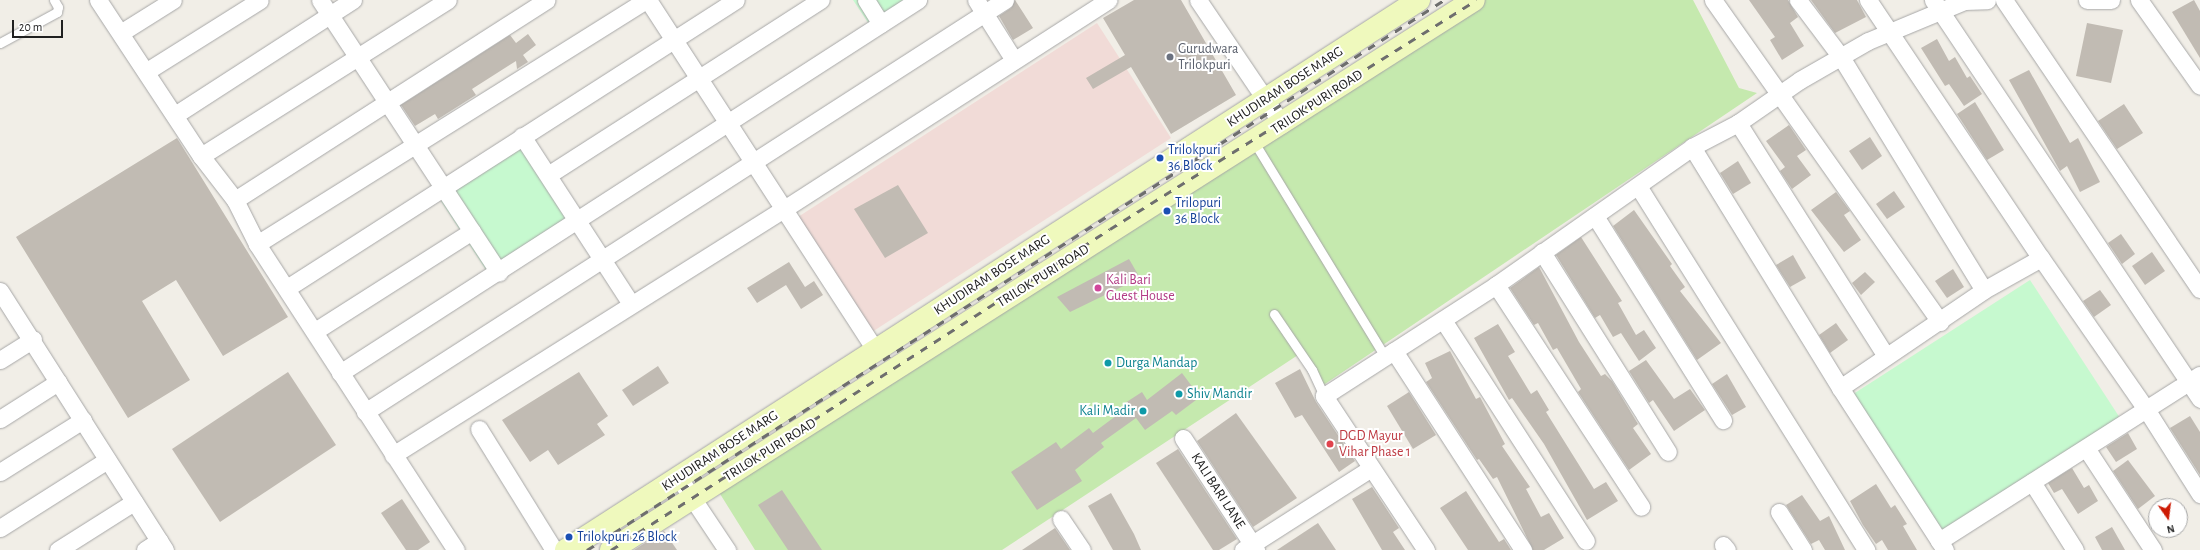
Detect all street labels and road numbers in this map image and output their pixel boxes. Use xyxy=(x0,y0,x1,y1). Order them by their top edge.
street label: KHUDIRAM BOSE MARG xyxy=(1224,43,1346,131)
street label: TRILOK PURI ROAD xyxy=(1268,66,1366,138)
street label: KHUDIRAM BOSE MARG xyxy=(931,231,1053,319)
street label: TRILOK PURI ROAD xyxy=(994,241,1092,311)
street label: KHUDIRAM BOSE MARG xyxy=(659,407,781,495)
street label: TRILOK PURI ROAD xyxy=(721,415,819,485)
street label: KALI BARI LANE xyxy=(1187,450,1249,532)

